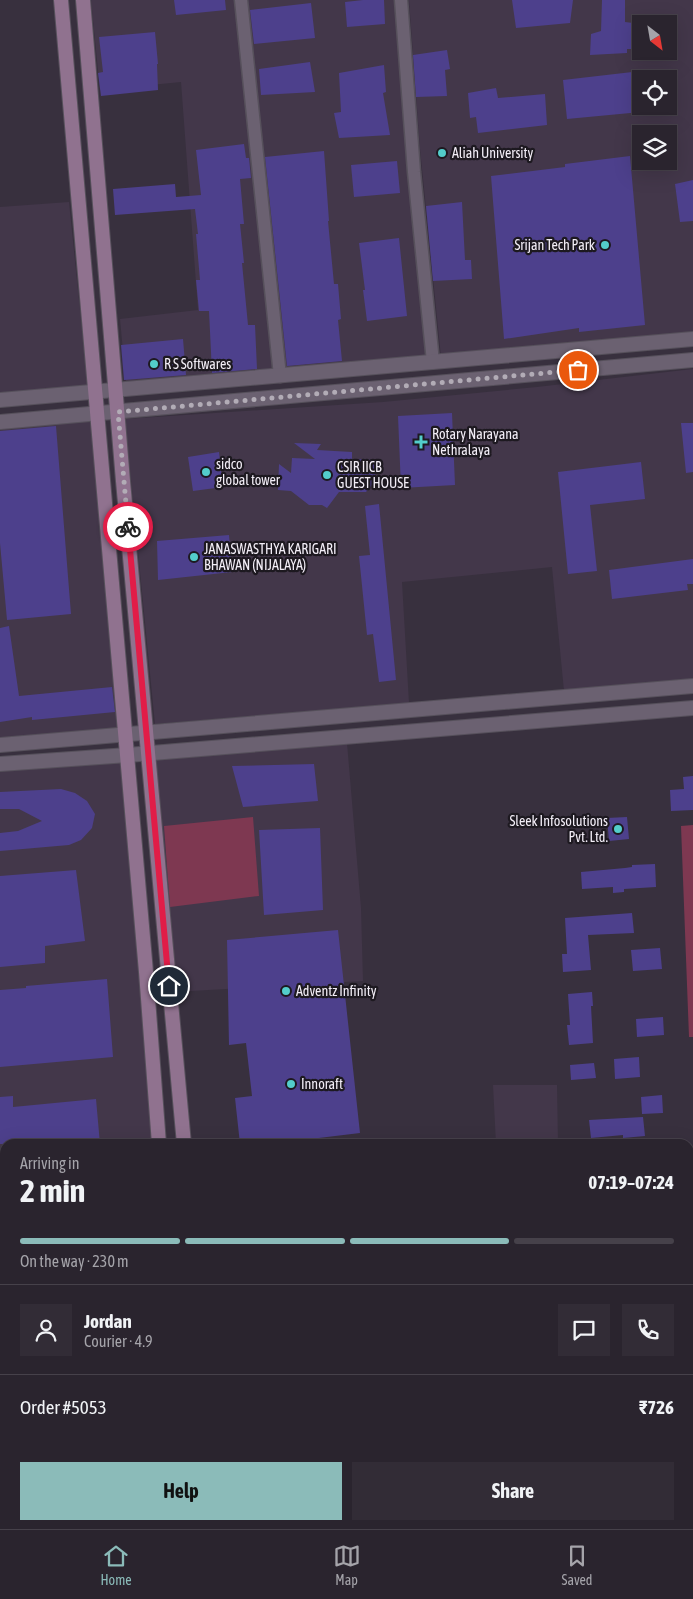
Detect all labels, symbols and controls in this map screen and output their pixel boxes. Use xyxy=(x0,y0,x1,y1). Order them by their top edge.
north arrow xyxy=(632,15,678,60)
map controls xyxy=(632,15,677,170)
button: locate xyxy=(632,70,677,115)
button: layers xyxy=(632,125,677,170)
place label: Aliah University xyxy=(452,145,534,161)
marker: Aliah University xyxy=(436,147,448,159)
place label: Srijan Tech Park xyxy=(514,237,595,253)
marker: Srijan Tech Park xyxy=(599,239,611,251)
pin xyxy=(557,349,599,391)
place label: R S Softwares xyxy=(164,356,231,372)
icon: bag xyxy=(564,356,592,384)
marker: R S Softwares xyxy=(148,358,160,370)
place label: Rotary Narayana Nethralaya xyxy=(432,426,519,458)
marker: Rotary Narayana Nethralaya xyxy=(414,435,428,449)
place label: sidco global tower xyxy=(216,456,281,488)
place label: CSIR IICB GUEST HOUSE xyxy=(337,459,409,491)
marker: sidco global tower xyxy=(200,466,212,478)
marker: CSIR IICB GUEST HOUSE xyxy=(321,469,333,481)
courier xyxy=(103,502,153,552)
icon: bike xyxy=(114,513,142,541)
place label: JANASWASTHYA KARIGARI BHAWAN (NIJALAYA) xyxy=(204,541,337,573)
marker: JANASWASTHYA KARIGARI BHAWAN (NIJALAYA) xyxy=(188,551,200,563)
place label: Sleek Infosolutions Pvt. Ltd. xyxy=(509,813,608,845)
marker: Sleek Infosolutions Pvt. Ltd. xyxy=(612,823,624,835)
pin xyxy=(148,965,190,1007)
icon: home xyxy=(155,972,183,1000)
place label: Adventz Infinity xyxy=(296,983,377,999)
marker: Adventz Infinity xyxy=(280,985,292,997)
place label: Innoraft xyxy=(301,1076,343,1092)
marker: Innoraft xyxy=(285,1078,297,1090)
text: Arriving in xyxy=(20,1154,80,1172)
text: 07:19–07:24 xyxy=(588,1171,674,1193)
text: 2 min xyxy=(20,1172,85,1209)
text: On the way · 230 m xyxy=(20,1252,129,1270)
button: person xyxy=(20,1304,72,1356)
button: chat xyxy=(558,1304,610,1356)
button: phone xyxy=(622,1304,674,1356)
text: Jordan xyxy=(84,1310,132,1332)
text: Courier · 4.9 xyxy=(84,1332,153,1350)
text: Order #5053 xyxy=(20,1396,107,1418)
text: ₹726 xyxy=(639,1396,674,1418)
button: Help xyxy=(20,1462,342,1520)
button: Share xyxy=(352,1462,674,1520)
tab: Home xyxy=(100,1542,132,1588)
tab: Map xyxy=(333,1542,361,1588)
tab: Saved xyxy=(562,1542,592,1588)

